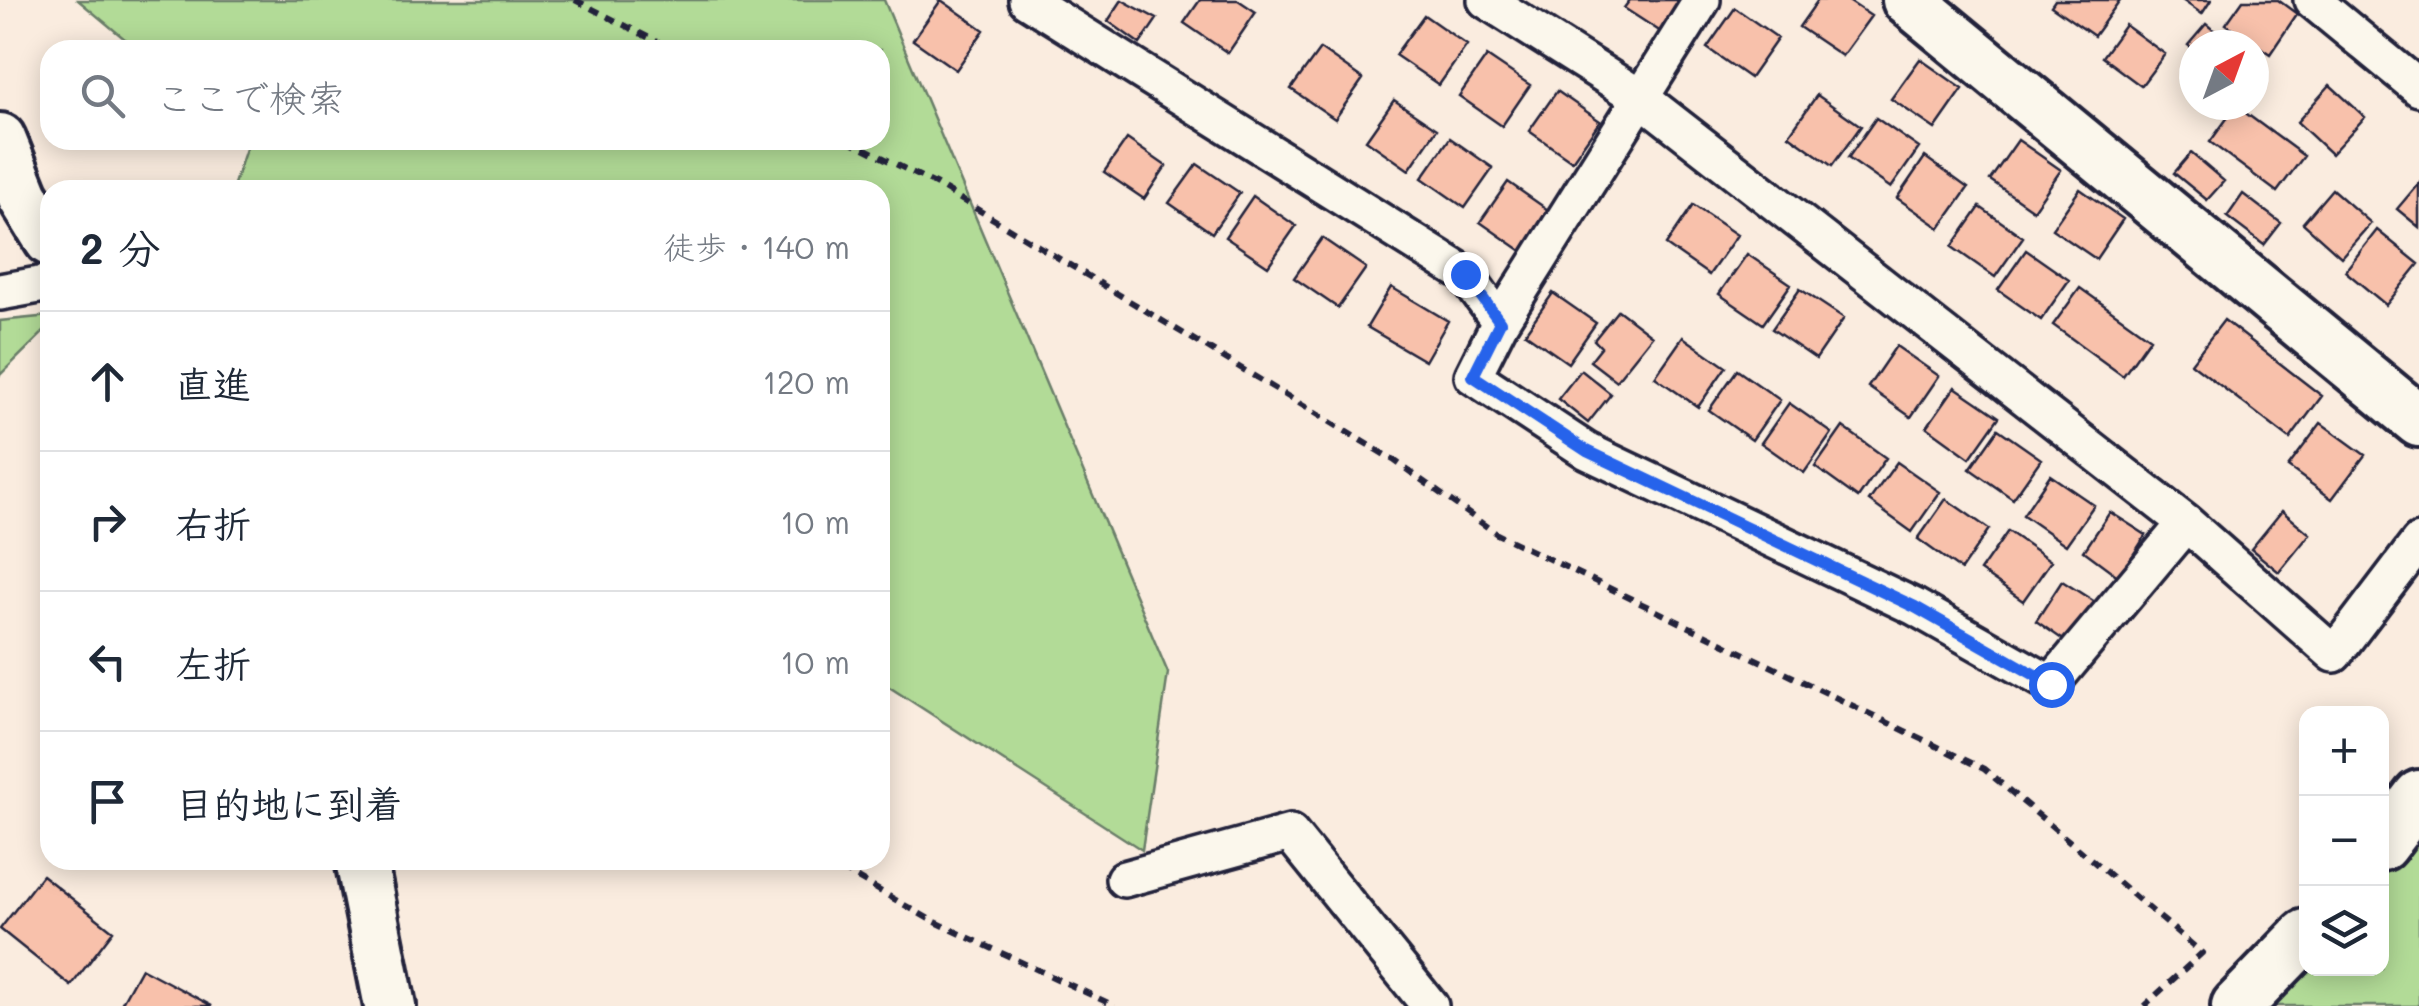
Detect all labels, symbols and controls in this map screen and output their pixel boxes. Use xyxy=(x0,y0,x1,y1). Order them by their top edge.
north arrow xyxy=(2179,30,2269,120)
search box xyxy=(40,40,890,150)
icon: search xyxy=(75,68,130,123)
text: ここで検索 xyxy=(155,72,345,122)
text: 2 分 xyxy=(80,220,161,275)
text: 徒歩 · 140 m xyxy=(663,225,850,267)
route end xyxy=(1443,252,1489,298)
icon: ahead xyxy=(80,354,135,409)
text: 直進 xyxy=(175,358,251,408)
text: 120 m xyxy=(762,360,850,402)
icon: right xyxy=(80,494,135,549)
text: 右折 xyxy=(175,498,251,548)
text: 10 m xyxy=(780,500,850,542)
icon: left xyxy=(80,634,135,689)
text: 左折 xyxy=(175,638,251,688)
text: 10 m xyxy=(780,640,850,682)
route start xyxy=(2029,662,2075,708)
map controls xyxy=(2299,706,2389,976)
button: + xyxy=(2299,706,2389,796)
icon: arrive xyxy=(80,774,135,829)
text: 目的地に到着 xyxy=(175,778,403,828)
button: − xyxy=(2299,796,2389,886)
button: layers xyxy=(2299,886,2389,976)

